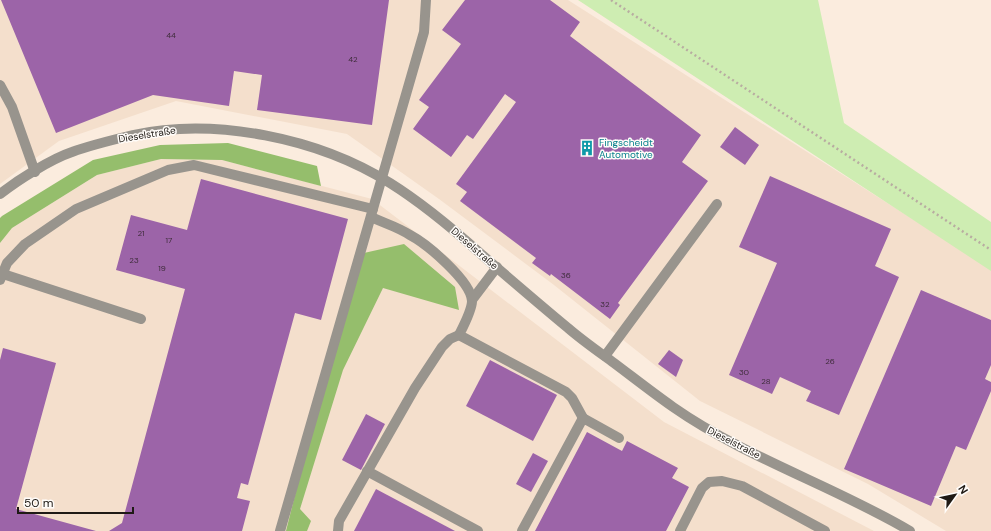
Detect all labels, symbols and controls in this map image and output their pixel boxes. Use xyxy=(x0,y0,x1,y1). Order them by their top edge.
house number: 44 xyxy=(166,30,176,40)
house number: 42 xyxy=(348,54,358,64)
street label: Dieselstraße xyxy=(117,123,177,145)
place label: Fingscheidt Automotive xyxy=(599,136,653,161)
building icon: Fingscheidt Automotive xyxy=(578,139,596,157)
street label: Dieselstraße xyxy=(449,224,501,272)
house number: 21 xyxy=(137,228,145,238)
house number: 17 xyxy=(166,235,172,245)
house number: 23 xyxy=(129,255,139,265)
house number: 19 xyxy=(158,263,166,273)
house number: 36 xyxy=(561,270,571,280)
house number: 32 xyxy=(600,299,610,309)
house number: 26 xyxy=(825,356,835,366)
house number: 30 xyxy=(739,367,750,377)
house number: 28 xyxy=(761,376,771,386)
street label: Dieselstraße xyxy=(705,424,763,462)
north arrow xyxy=(935,475,975,515)
text: N xyxy=(955,482,971,497)
scale bar xyxy=(18,489,133,515)
text: 50 m xyxy=(24,495,53,511)

